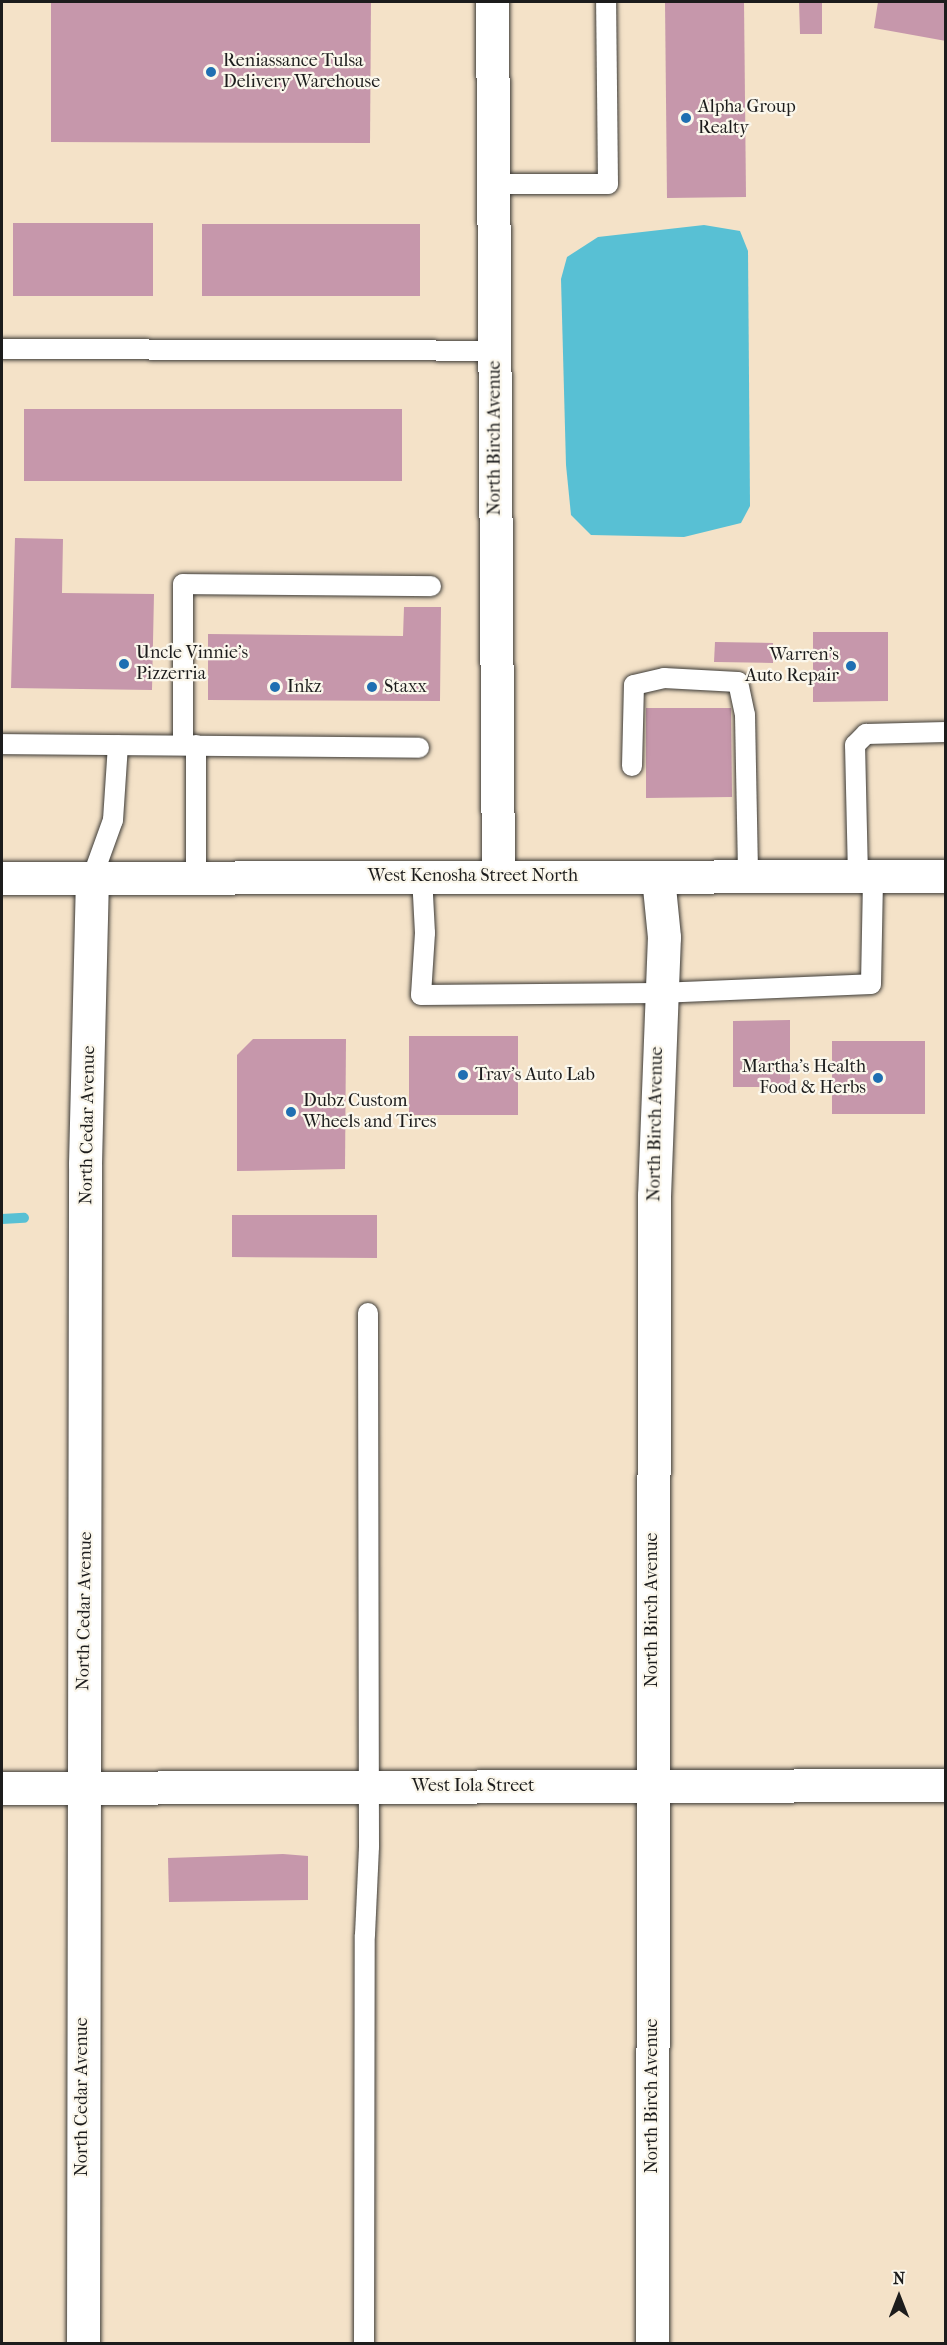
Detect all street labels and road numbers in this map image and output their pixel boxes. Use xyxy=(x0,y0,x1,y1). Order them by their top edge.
street label: North Birch Avenue xyxy=(484,360,506,516)
street label: West Kenosha Street North xyxy=(368,865,578,887)
street label: North Cedar Avenue xyxy=(76,1045,100,1205)
street label: North Birch Avenue xyxy=(644,1046,668,1202)
street label: North Cedar Avenue xyxy=(73,1531,97,1691)
street label: North Birch Avenue xyxy=(641,1532,663,1688)
street label: West Iola Street xyxy=(412,1775,534,1797)
street label: North Cedar Avenue xyxy=(71,2017,93,2177)
street label: North Birch Avenue xyxy=(641,2018,663,2174)

